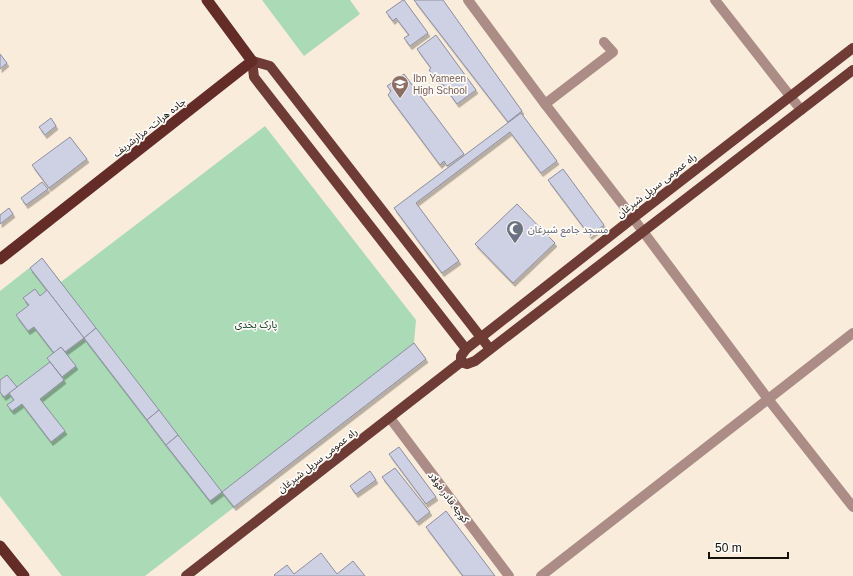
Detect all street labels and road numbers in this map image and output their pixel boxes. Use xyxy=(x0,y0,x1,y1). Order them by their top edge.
street label: جاده هرات- مزارشریف xyxy=(111,96,188,160)
street label: راه عمومی سرپل شبرغان xyxy=(614,151,699,221)
street label: راه عمومی سرپل شبرغان xyxy=(275,426,360,496)
street label: کوچه قادر فولاد xyxy=(425,470,472,526)

